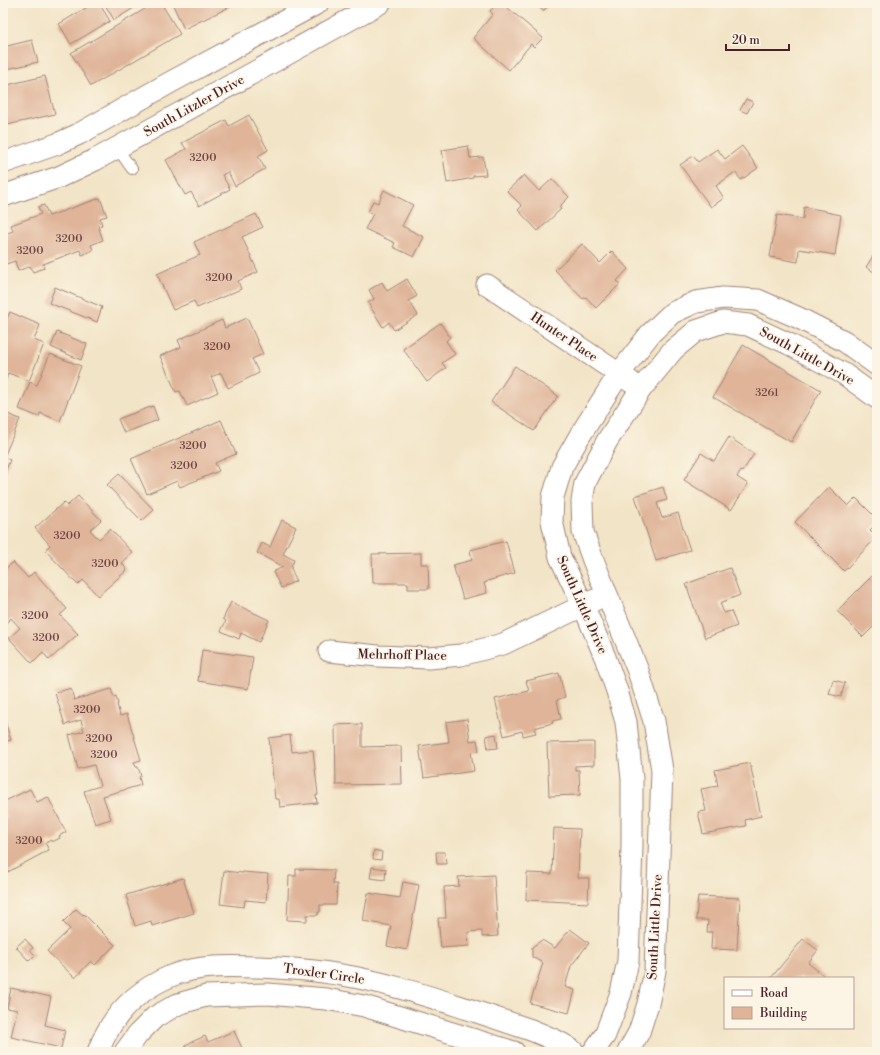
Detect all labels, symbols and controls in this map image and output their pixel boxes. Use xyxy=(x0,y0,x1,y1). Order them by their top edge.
scale bar xyxy=(726,26,789,52)
text: 20 m xyxy=(732,33,760,48)
street label: South Litzler Drive xyxy=(141,71,248,140)
house number: 3200 xyxy=(190,151,216,165)
house number: 3200 xyxy=(56,232,82,246)
house number: 3200 xyxy=(17,244,43,258)
house number: 3200 xyxy=(206,271,232,285)
street label: Hunter Place xyxy=(527,309,601,366)
street label: South Little Drive xyxy=(757,323,857,389)
house number: 3200 xyxy=(204,340,230,354)
house number: 3261 xyxy=(755,386,779,400)
house number: 3200 xyxy=(180,439,206,453)
house number: 3200 xyxy=(171,459,197,473)
house number: 3200 xyxy=(54,529,80,543)
street label: South Little Drive xyxy=(553,553,611,657)
house number: 3200 xyxy=(92,557,118,571)
house number: 3200 xyxy=(22,609,48,623)
house number: 3200 xyxy=(33,631,59,645)
street label: Mehrhoff Place xyxy=(357,646,447,664)
house number: 3200 xyxy=(74,703,100,717)
house number: 3200 xyxy=(86,732,112,746)
house number: 3200 xyxy=(91,748,117,762)
house number: 3200 xyxy=(16,834,42,848)
street label: South Little Drive xyxy=(644,873,666,980)
street label: Troxler Circle xyxy=(282,960,366,988)
legend xyxy=(724,977,854,1029)
text: Road xyxy=(760,986,788,1001)
text: Building xyxy=(759,1006,808,1021)

